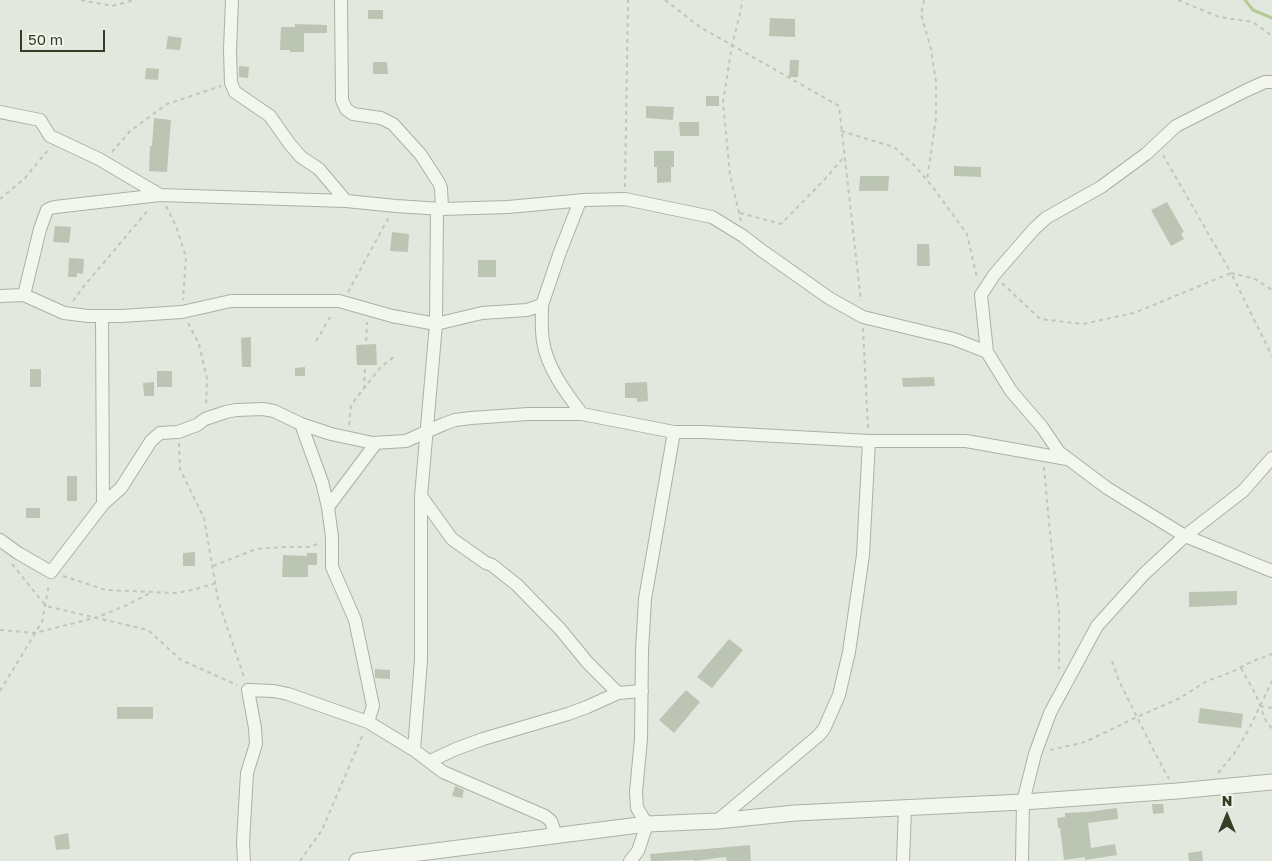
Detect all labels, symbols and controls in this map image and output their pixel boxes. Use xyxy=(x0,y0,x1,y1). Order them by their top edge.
scale bar xyxy=(22,20,108,52)
text: 50 m xyxy=(28,30,63,48)
north arrow xyxy=(1202,791,1252,841)
text: N xyxy=(1222,792,1232,809)

